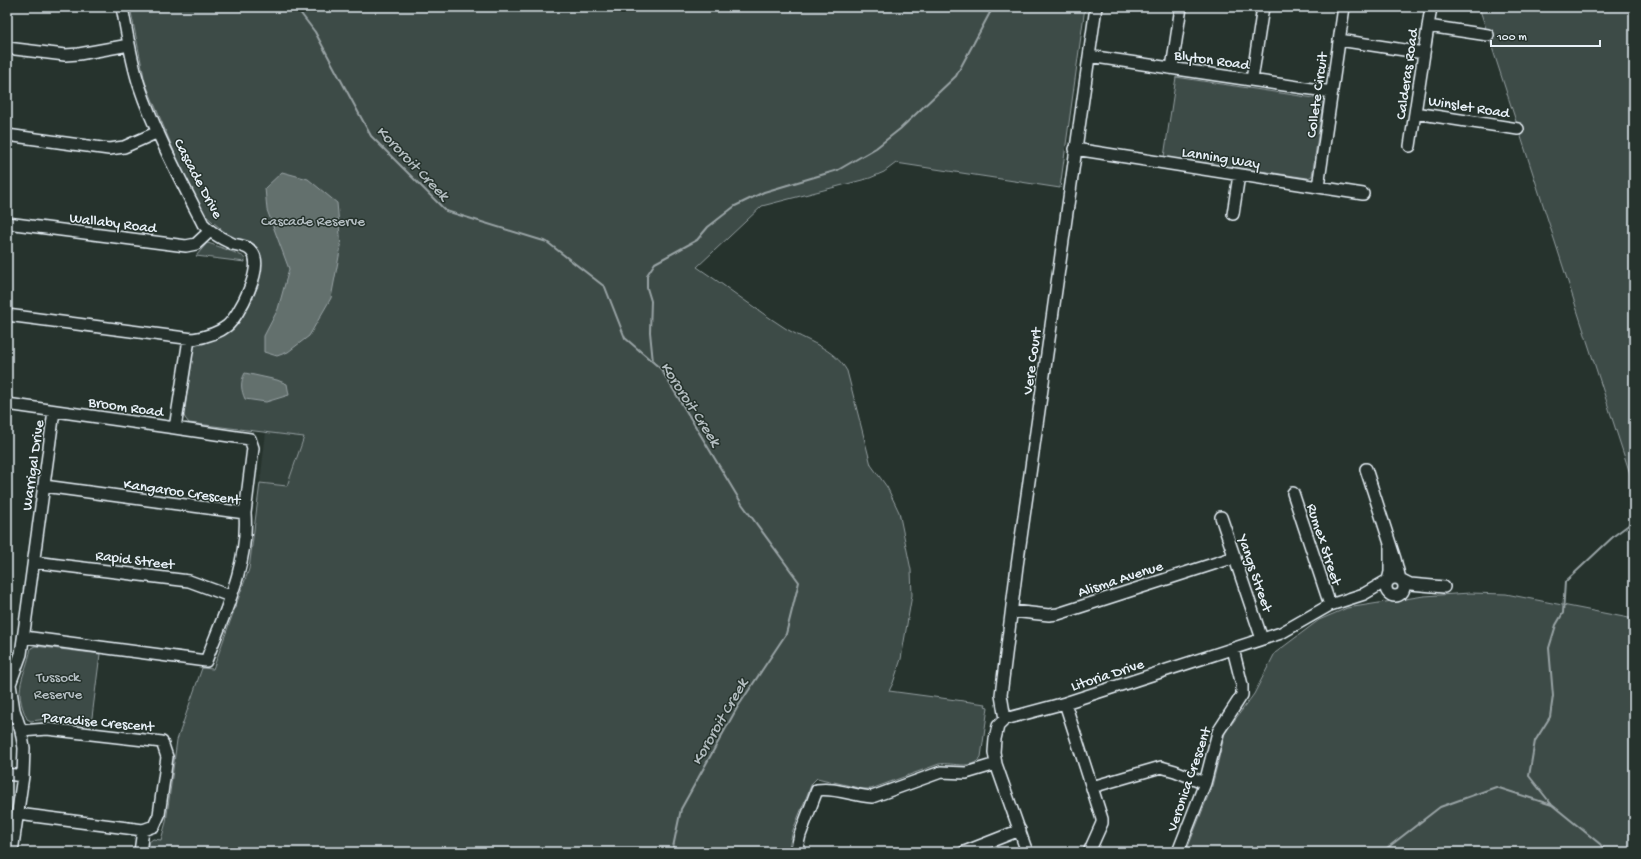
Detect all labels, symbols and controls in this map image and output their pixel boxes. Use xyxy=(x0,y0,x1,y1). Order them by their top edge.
scale bar xyxy=(1491,22,1600,48)
street label: Calderas Road xyxy=(1393,26,1423,121)
text: 100 m xyxy=(1496,31,1527,45)
street label: Blyton Road xyxy=(1172,47,1252,75)
street label: Collete Circuit xyxy=(1303,50,1333,139)
street label: Winslet Road xyxy=(1427,93,1512,123)
water label: Kororoit Creek xyxy=(371,123,453,207)
street label: Cascade Drive xyxy=(169,136,226,222)
street label: Lanning Way xyxy=(1180,144,1262,174)
street label: Wallaby Road xyxy=(68,210,159,238)
park label: Cascade Reserve xyxy=(261,213,365,231)
street label: Vere Court xyxy=(1019,325,1047,397)
water label: Kororoit Creek xyxy=(655,359,724,452)
street label: Broom Road xyxy=(86,394,166,422)
street label: Warrigal Drive xyxy=(19,419,49,512)
street label: Kangaroo Crescent xyxy=(122,476,243,510)
street label: Rumex Street xyxy=(1301,502,1345,589)
street label: Yangs Street xyxy=(1232,531,1276,616)
street label: Rapid Street xyxy=(94,547,177,575)
street label: Alisma Avenue xyxy=(1076,558,1166,602)
street label: Litoria Drive xyxy=(1069,656,1147,696)
park label: Tussock Reserve xyxy=(34,669,83,704)
water label: Kororoit Creek xyxy=(689,674,754,769)
street label: Paradise Crescent xyxy=(40,709,156,737)
street label: Veronica Crescent xyxy=(1163,723,1217,835)

